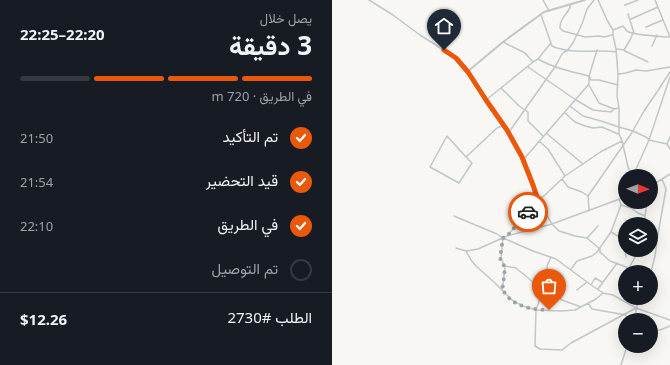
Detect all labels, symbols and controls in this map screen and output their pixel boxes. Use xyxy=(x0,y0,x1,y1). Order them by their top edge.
text: يصل خلال xyxy=(260,9,312,27)
pin xyxy=(427,9,461,50)
icon: home xyxy=(433,15,455,37)
text: 22:20–22:25 xyxy=(20,24,105,44)
text: 3 دقيقة xyxy=(229,27,312,63)
text: في الطريق · 720 m xyxy=(212,87,312,105)
text: تم التأكيد xyxy=(222,126,278,146)
icon: check xyxy=(290,127,312,149)
text: 21:50 xyxy=(20,129,53,147)
north arrow xyxy=(618,169,658,209)
map controls xyxy=(618,169,658,353)
text: قيد التحضير xyxy=(206,170,278,190)
icon: check xyxy=(290,171,312,193)
text: 21:54 xyxy=(20,173,53,191)
courier xyxy=(508,192,548,232)
icon: car xyxy=(517,201,539,223)
text: في الطريق xyxy=(218,214,278,234)
icon: check xyxy=(290,215,312,237)
text: 22:10 xyxy=(20,217,53,235)
button: layers xyxy=(618,217,658,257)
text: تم التوصيل xyxy=(212,258,278,278)
button: + xyxy=(618,265,658,305)
pin xyxy=(532,269,566,310)
icon: bag xyxy=(538,275,560,297)
text: الطلب #2730 xyxy=(227,307,312,327)
text: $12.26 xyxy=(20,309,67,329)
button: − xyxy=(618,313,658,353)

